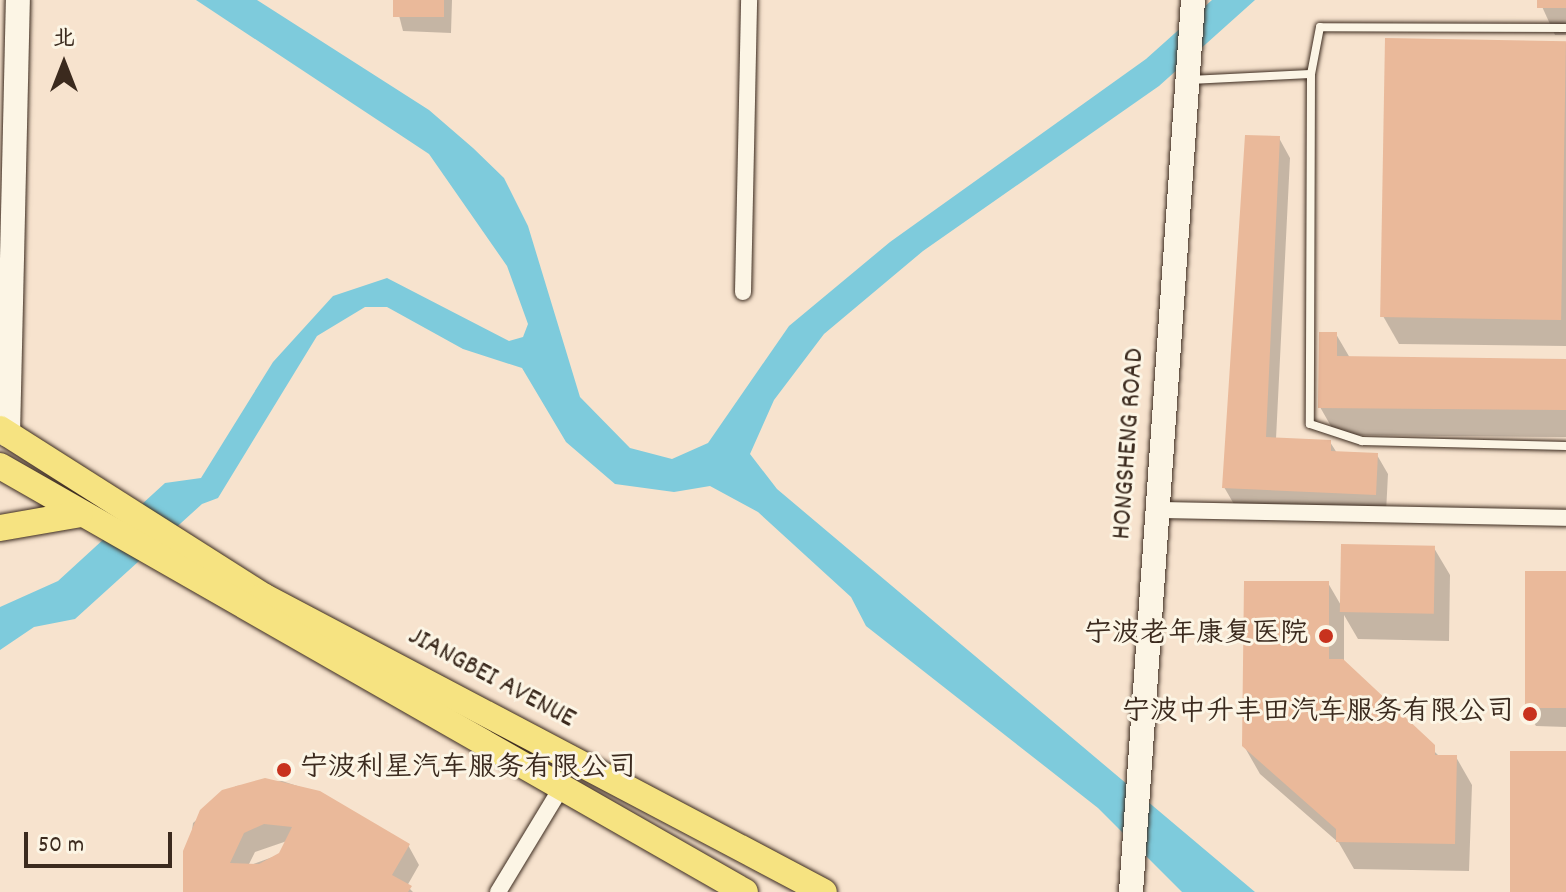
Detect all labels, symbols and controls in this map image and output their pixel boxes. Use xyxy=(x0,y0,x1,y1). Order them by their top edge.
north arrow xyxy=(24,24,104,104)
text: 北 xyxy=(53,24,75,55)
street label: HONGSHENG ROAD xyxy=(1107,347,1153,541)
place label: 宁波老年康复医院 xyxy=(1084,619,1308,653)
street label: JIANGBEI AVENUE xyxy=(402,621,580,737)
marker: 宁波老年康复医院 xyxy=(1315,625,1337,647)
place label: 宁波中升丰田汽车服务有限公司 xyxy=(1122,697,1514,731)
marker: 宁波中升丰田汽车服务有限公司 xyxy=(1521,705,1539,723)
place label: 宁波利星汽车服务有限公司 xyxy=(300,753,636,787)
marker: 宁波利星汽车服务有限公司 xyxy=(275,761,293,779)
scale bar xyxy=(28,816,176,866)
text: 50 m xyxy=(38,829,84,863)

